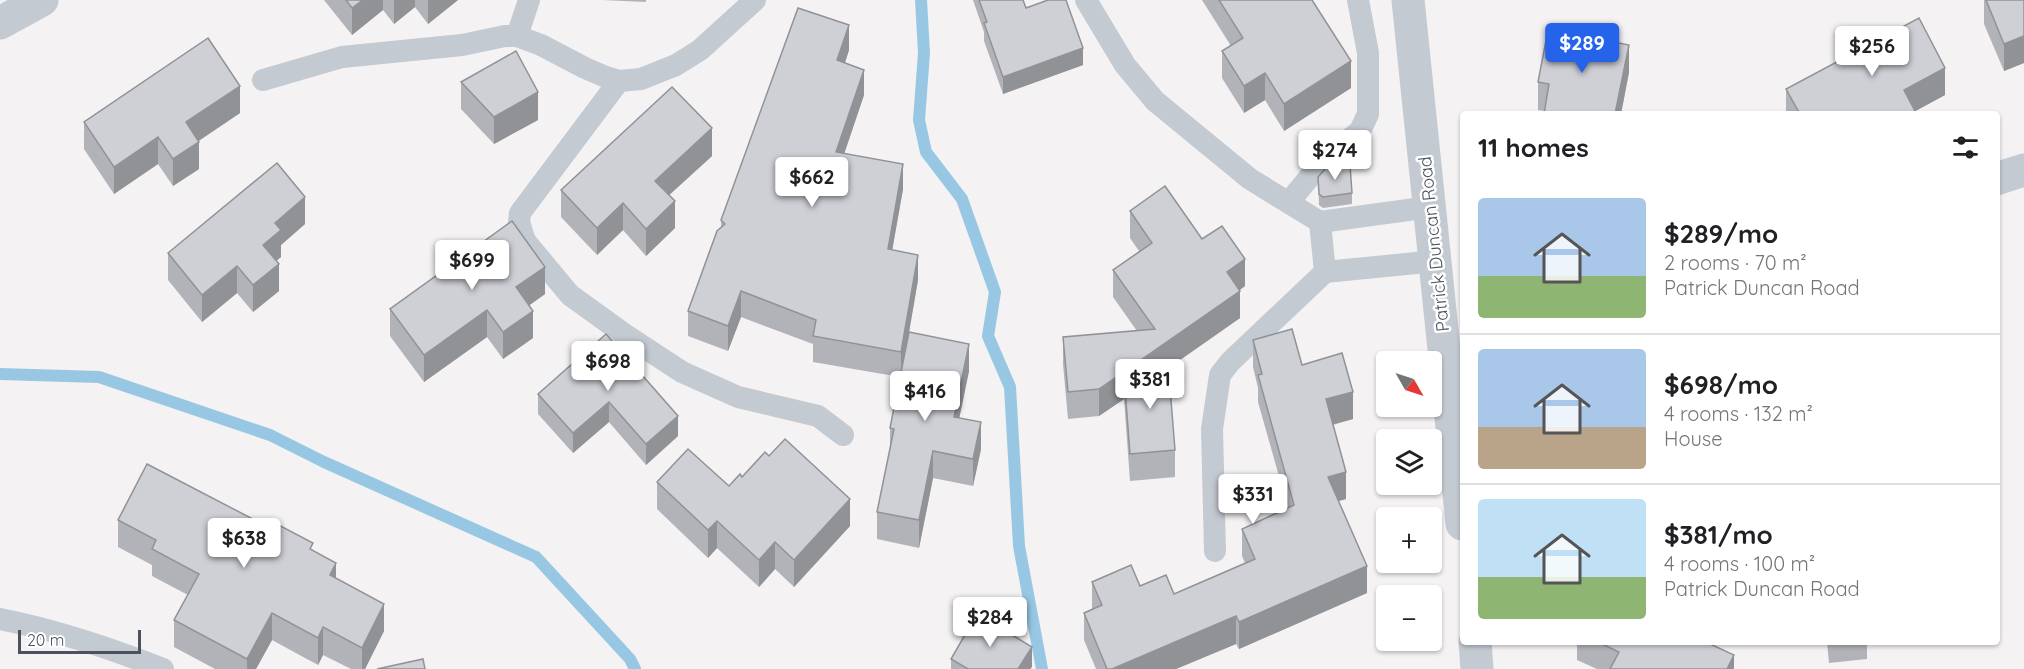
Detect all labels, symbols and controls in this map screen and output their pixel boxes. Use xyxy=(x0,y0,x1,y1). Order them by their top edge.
pin: $289 xyxy=(1546,23,1618,74)
pin: $256 xyxy=(1836,26,1908,77)
text: $289 xyxy=(1559,30,1605,55)
text: $256 xyxy=(1849,33,1895,58)
pin: $274 xyxy=(1299,130,1371,181)
text: 11 homes xyxy=(1478,131,1589,164)
icon: filters xyxy=(1949,131,1982,164)
text: $274 xyxy=(1312,137,1358,162)
street label: Patrick Duncan Road xyxy=(1413,155,1454,333)
pin: $662 xyxy=(776,157,848,208)
text: $662 xyxy=(789,164,835,189)
text: $289/mo xyxy=(1664,217,1778,250)
icon: home xyxy=(1526,222,1598,294)
pin: $699 xyxy=(436,240,508,291)
text: $699 xyxy=(449,247,495,272)
text: 2 rooms · 70 m² xyxy=(1664,250,1807,275)
text: Patrick Duncan Road xyxy=(1664,275,1860,300)
pin: $698 xyxy=(572,341,644,392)
text: $698 xyxy=(585,348,631,373)
north arrow xyxy=(1376,351,1442,417)
map controls xyxy=(1376,351,1442,651)
pin: $381 xyxy=(1114,359,1186,410)
text: $381 xyxy=(1129,366,1171,391)
text: $698/mo xyxy=(1664,368,1778,401)
pin: $416 xyxy=(889,371,961,422)
icon: home xyxy=(1526,373,1598,445)
text: $416 xyxy=(904,378,946,403)
text: 4 rooms · 132 m² xyxy=(1664,401,1813,426)
text: House xyxy=(1664,426,1723,451)
button: layers xyxy=(1376,429,1442,495)
pin: $331 xyxy=(1217,474,1289,525)
text: $331 xyxy=(1232,481,1274,506)
button: + xyxy=(1376,507,1442,573)
pin: $638 xyxy=(208,518,280,569)
text: $381/mo xyxy=(1664,518,1773,551)
icon: home xyxy=(1526,523,1598,595)
text: $638 xyxy=(222,525,266,550)
text: 4 rooms · 100 m² xyxy=(1664,551,1815,576)
text: Patrick Duncan Road xyxy=(1664,576,1860,601)
button: − xyxy=(1376,585,1442,651)
pin: $284 xyxy=(954,597,1026,648)
text: $284 xyxy=(967,604,1013,629)
scale bar xyxy=(18,627,141,654)
text: 20 m xyxy=(27,630,64,650)

